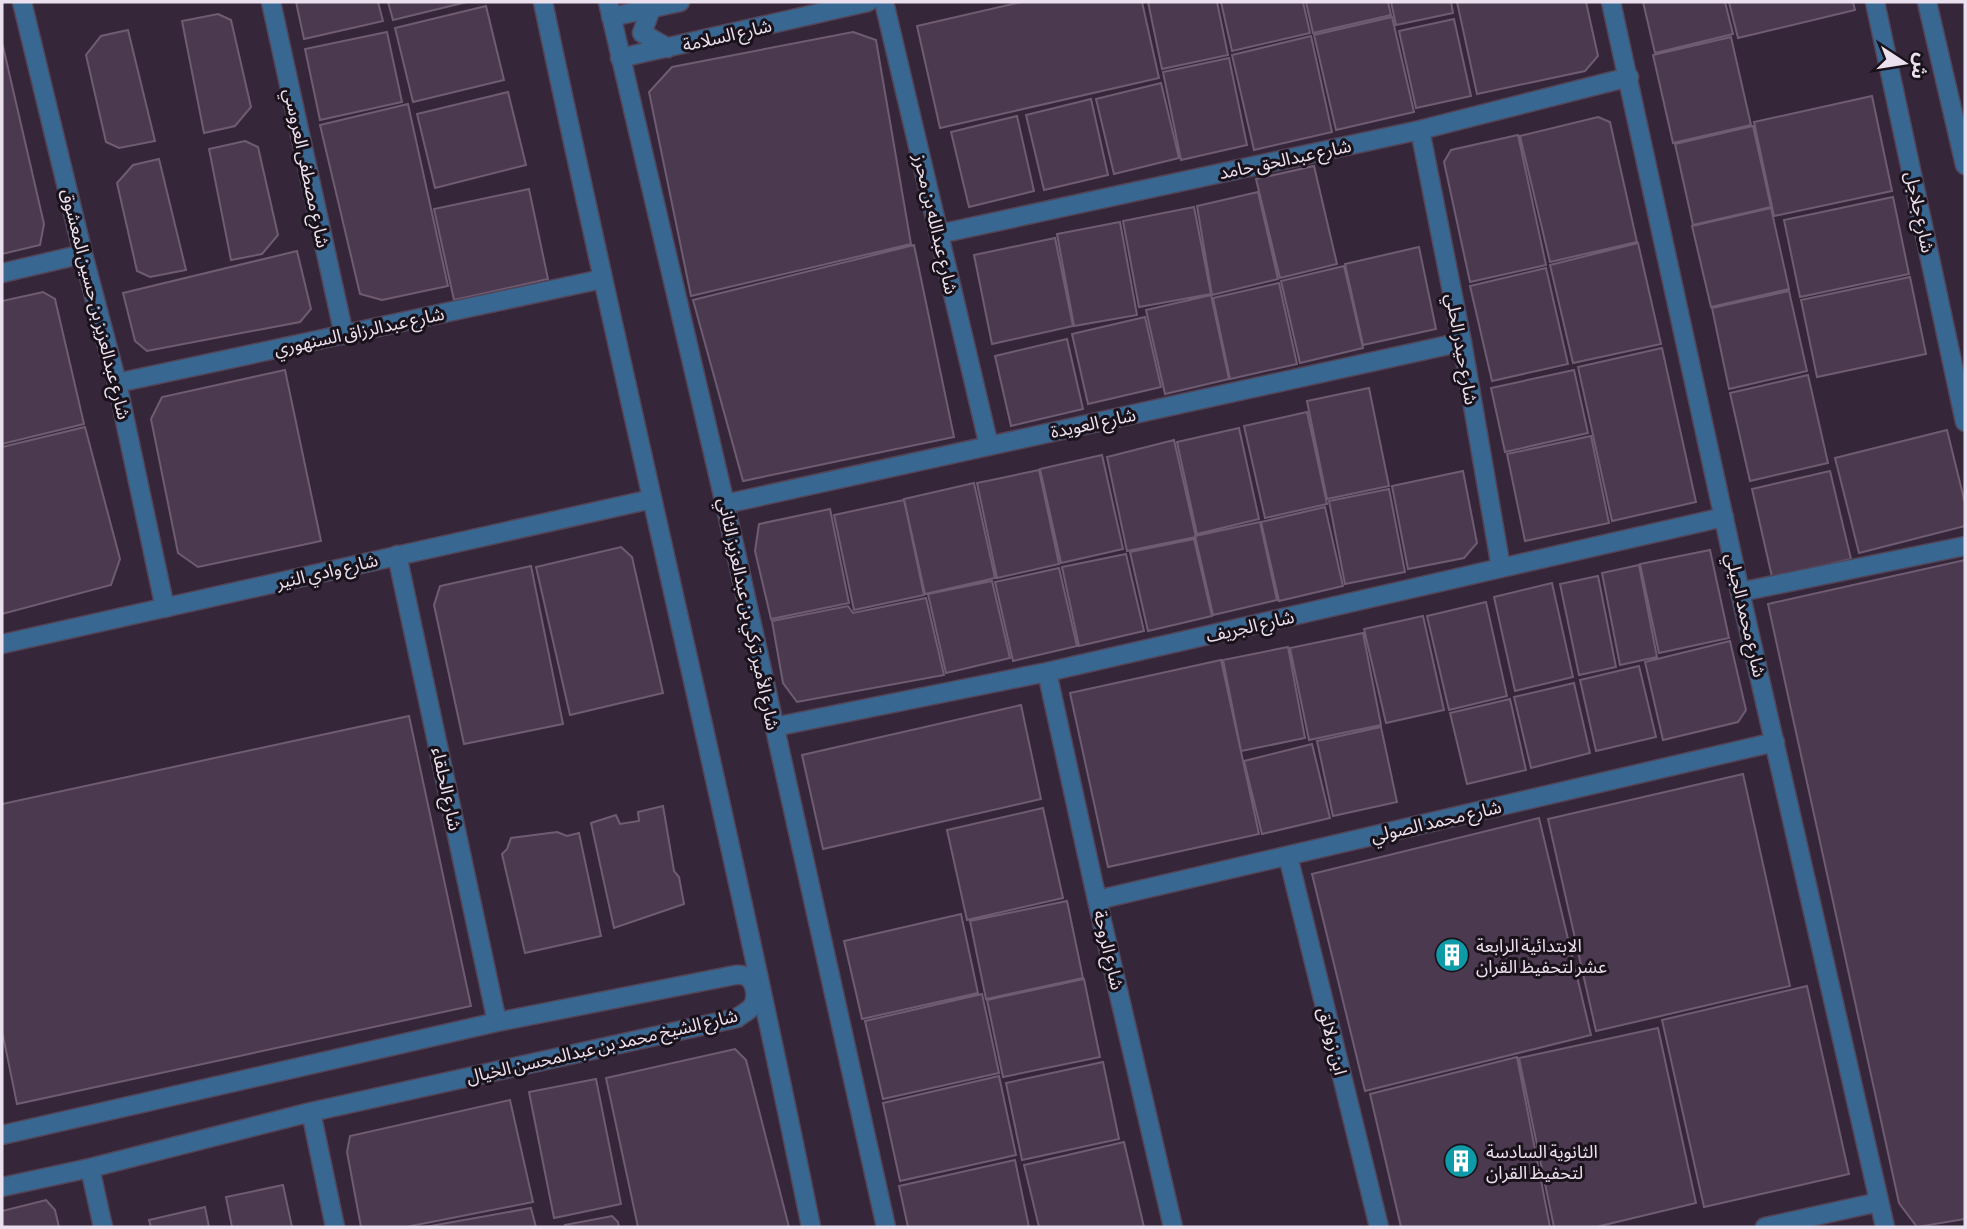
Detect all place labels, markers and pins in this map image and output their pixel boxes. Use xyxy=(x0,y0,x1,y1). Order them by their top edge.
place label: الابتدائية الرابعة عشر لتحفيظ القران xyxy=(1476,935,1607,978)
building icon: الابتدائية الرابعة عشر لتحفيظ القران xyxy=(1433,936,1471,974)
place label: الثانوية السادسة لتحفيظ القران xyxy=(1486,1141,1598,1184)
building icon: الثانوية السادسة لتحفيظ القران xyxy=(1442,1142,1480,1180)

